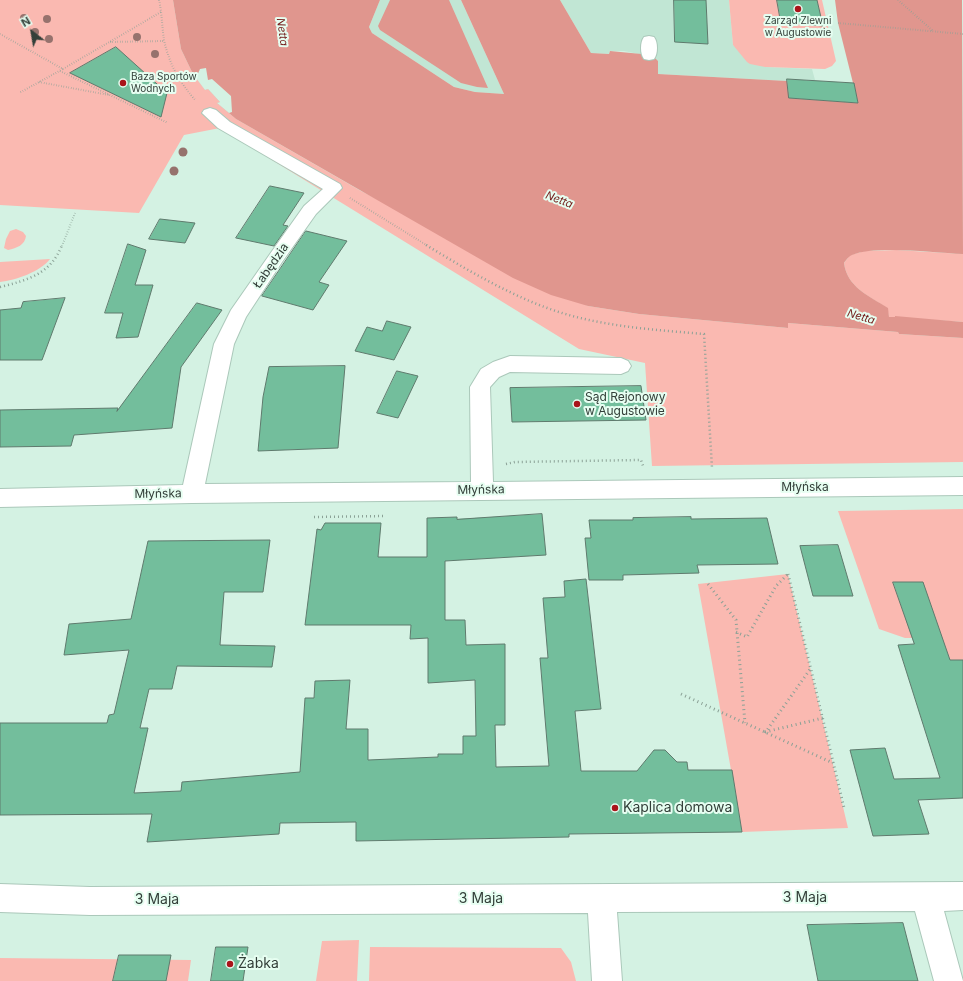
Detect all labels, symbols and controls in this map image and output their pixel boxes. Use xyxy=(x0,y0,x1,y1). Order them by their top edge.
marker: Zarząd Zlewni w Augustowie xyxy=(793,4,803,14)
north arrow xyxy=(12,12,52,52)
text: N xyxy=(19,14,33,30)
place label: Zarząd Zlewni w Augustowie xyxy=(765,15,831,38)
water label: Netta xyxy=(274,17,290,47)
place label: Baza Sportów Wodnych xyxy=(131,71,197,94)
marker: Baza Sportów Wodnych xyxy=(118,78,128,88)
water label: Netta xyxy=(543,189,575,211)
street label: Łabędzia xyxy=(250,241,292,291)
water label: Netta xyxy=(846,307,876,327)
place label: Sąd Rejonowy w Augustowie xyxy=(585,390,665,418)
marker: Sąd Rejonowy w Augustowie xyxy=(572,399,582,409)
street label: Młyńska xyxy=(781,480,829,494)
street label: Młyńska xyxy=(457,482,505,498)
street label: Młyńska xyxy=(134,486,182,502)
place label: Kaplica domowa xyxy=(623,800,732,816)
marker: Kaplica domowa xyxy=(610,803,620,813)
street label: 3 Maja xyxy=(783,890,827,906)
street label: 3 Maja xyxy=(459,891,503,907)
street label: 3 Maja xyxy=(135,892,179,908)
place label: Żabka xyxy=(238,956,279,972)
marker: Żabka xyxy=(225,959,235,969)

